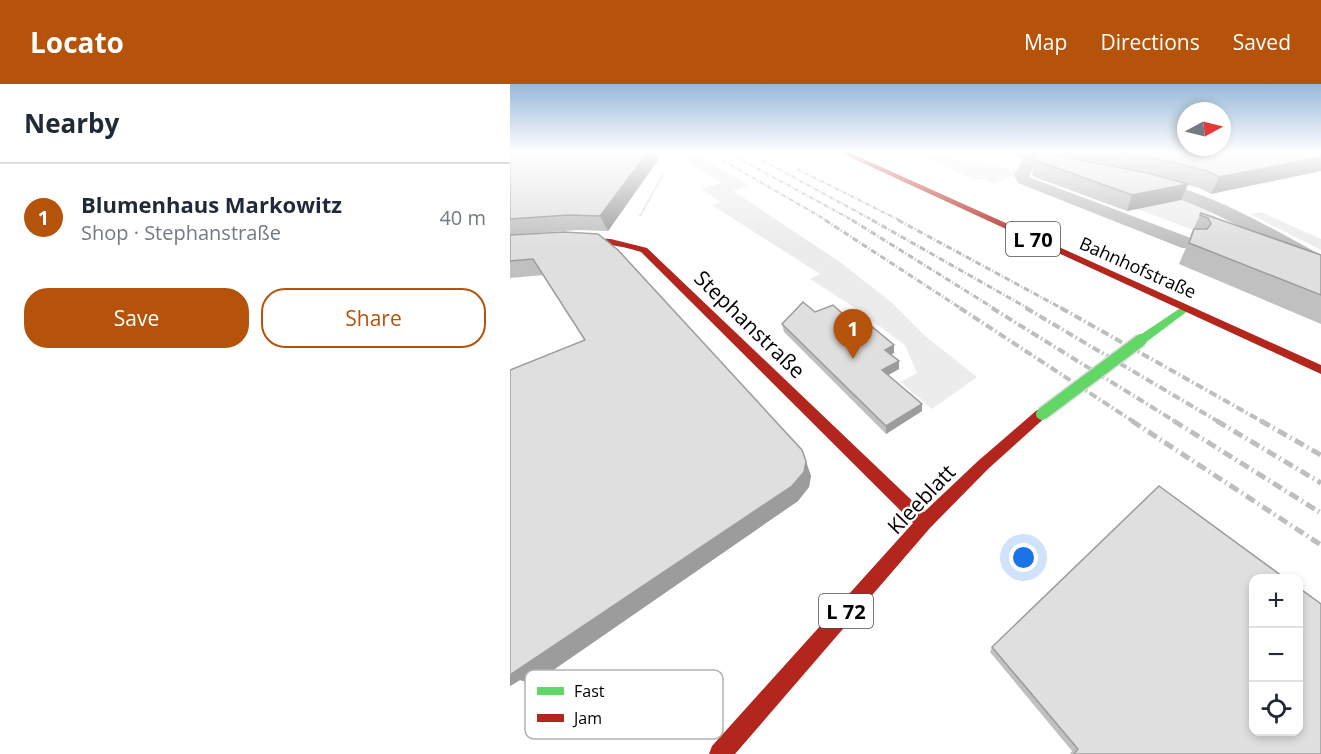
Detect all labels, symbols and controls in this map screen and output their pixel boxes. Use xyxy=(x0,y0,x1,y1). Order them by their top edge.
text: Locato xyxy=(30,23,124,61)
text: Map xyxy=(1024,28,1067,56)
text: Directions xyxy=(1100,28,1200,56)
text: Saved xyxy=(1233,28,1291,56)
north arrow xyxy=(1177,102,1231,156)
text: Nearby xyxy=(24,105,119,141)
text: Blumenhaus Markowitz xyxy=(81,189,342,219)
text: 1 xyxy=(38,204,49,231)
text: 40 m xyxy=(439,204,486,231)
text: Shop · Stephanstraße xyxy=(81,219,281,246)
road number: L 70 xyxy=(1006,222,1060,256)
street label: Bahnhofstraße xyxy=(1076,231,1200,303)
street label: Stephanstraße xyxy=(689,264,811,384)
button: Save xyxy=(24,288,249,348)
button: Share xyxy=(261,288,486,348)
pin: 1 xyxy=(834,310,872,359)
street label: Kleeblatt xyxy=(881,458,961,540)
your location xyxy=(1009,543,1038,572)
map controls xyxy=(1249,574,1303,736)
button: + xyxy=(1249,574,1303,628)
road number: L 72 xyxy=(819,594,873,628)
button: − xyxy=(1249,628,1303,682)
legend xyxy=(525,670,723,739)
text: Fast xyxy=(574,680,605,702)
button: locate xyxy=(1249,682,1303,736)
text: Jam xyxy=(572,707,602,729)

